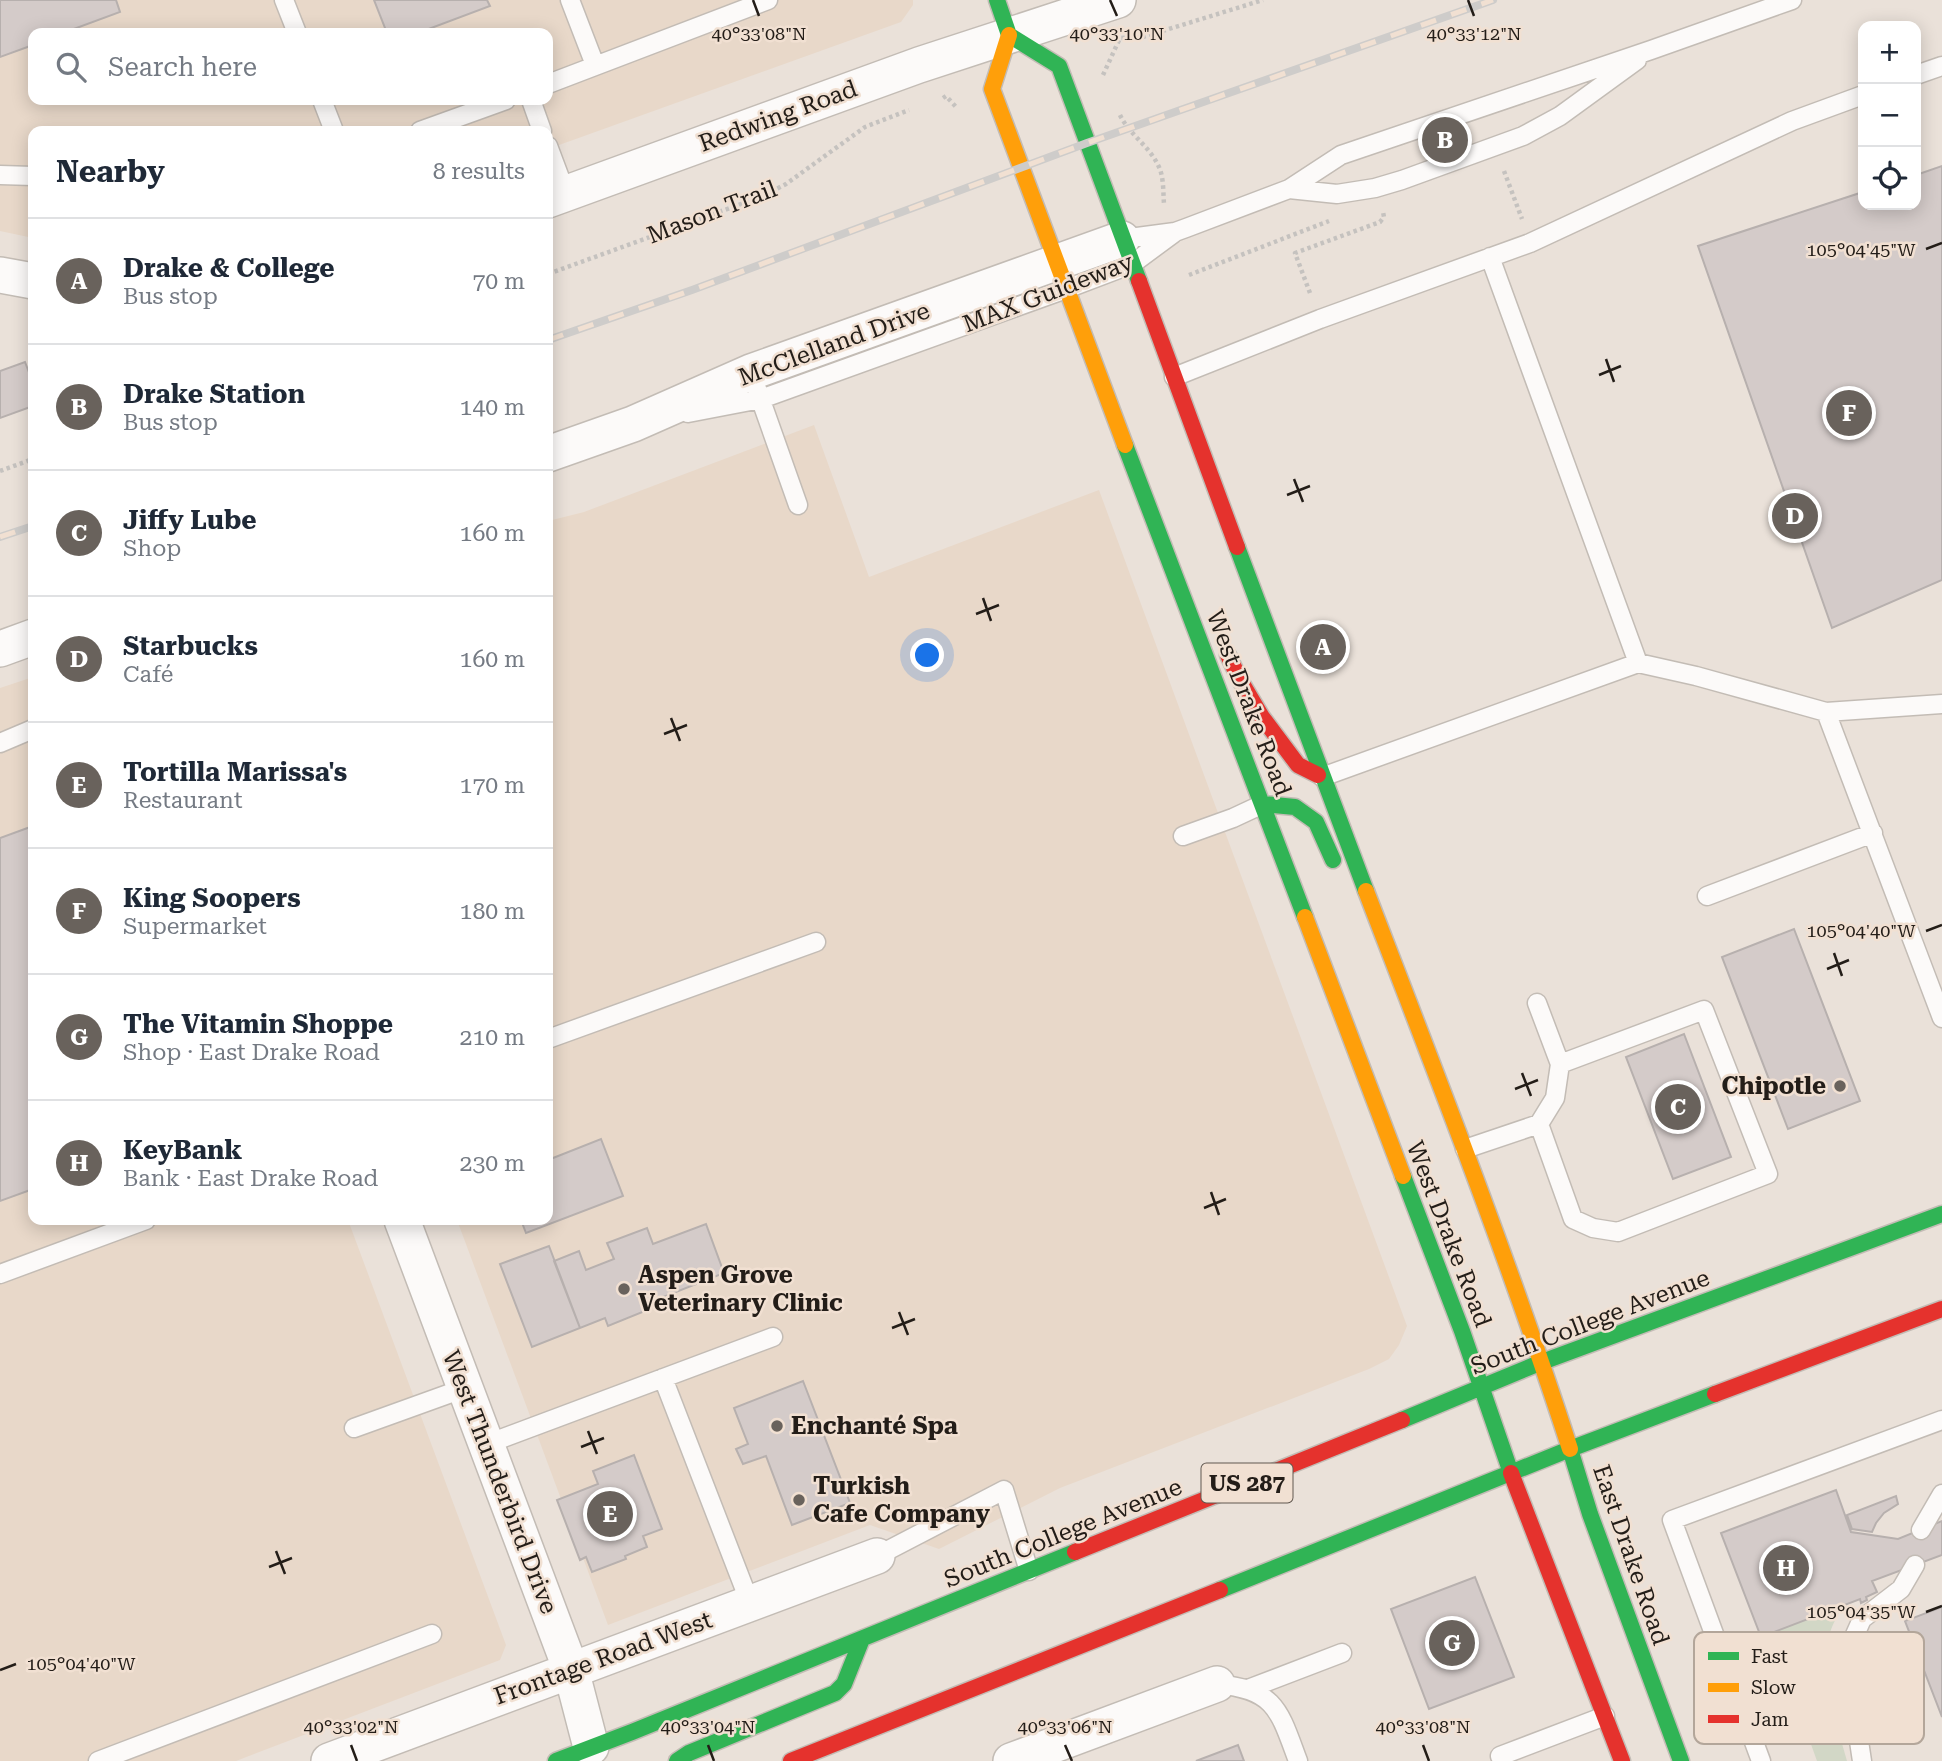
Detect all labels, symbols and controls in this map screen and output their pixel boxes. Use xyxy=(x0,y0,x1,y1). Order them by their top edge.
map controls xyxy=(1858,21,1921,210)
button: + xyxy=(1858,21,1921,84)
text: 40°33'08"N xyxy=(712,23,806,44)
text: 40°33'10"N xyxy=(1070,23,1164,44)
text: 40°33'12"N xyxy=(1427,23,1521,44)
search box xyxy=(28,28,553,105)
icon: search xyxy=(52,48,90,86)
text: Search here xyxy=(108,52,257,82)
street label: Redwing Road xyxy=(695,74,861,158)
button: − xyxy=(1858,84,1921,147)
pin: B xyxy=(1422,114,1468,166)
button: locate xyxy=(1858,147,1921,210)
text: Nearby xyxy=(56,154,165,189)
text: 8 results xyxy=(433,158,525,185)
street label: Mason Trail xyxy=(643,174,781,250)
text: 105°04'45"W xyxy=(1807,239,1916,260)
street label: MAX Guideway xyxy=(959,247,1138,338)
text: Drake & College xyxy=(123,253,334,283)
text: A xyxy=(71,268,87,295)
text: 70 m xyxy=(472,268,525,295)
text: Bus stop xyxy=(123,283,218,310)
street label: McClelland Drive xyxy=(735,296,933,392)
text: Drake Station xyxy=(123,379,305,409)
pin: F xyxy=(1826,387,1872,439)
text: B xyxy=(71,394,87,421)
text: 140 m xyxy=(460,394,525,421)
text: Bus stop xyxy=(123,409,218,436)
pin: D xyxy=(1772,490,1818,542)
text: Jiffy Lube xyxy=(123,505,257,535)
text: C xyxy=(71,520,87,547)
text: 160 m xyxy=(460,520,525,547)
text: Shop xyxy=(123,535,181,562)
street label: West Drake Road xyxy=(1201,606,1297,800)
pin: A xyxy=(1300,621,1346,673)
text: Starbucks xyxy=(123,631,258,661)
your location xyxy=(910,638,944,672)
text: D xyxy=(70,646,88,673)
text: 160 m xyxy=(460,646,525,673)
text: Café xyxy=(123,661,173,688)
text: Tortilla Marissa's xyxy=(123,757,347,787)
text: E xyxy=(72,772,86,799)
text: 170 m xyxy=(460,772,525,799)
text: Restaurant xyxy=(123,787,242,814)
text: King Soopers xyxy=(123,883,301,913)
text: F xyxy=(72,898,86,925)
text: 180 m xyxy=(460,898,525,925)
text: Supermarket xyxy=(123,913,267,940)
text: 105°04'40"W xyxy=(1807,920,1916,941)
text: The Vitamin Shoppe xyxy=(123,1009,393,1039)
text: G xyxy=(70,1024,88,1051)
text: 210 m xyxy=(460,1024,525,1051)
text: Shop · East Drake Road xyxy=(123,1039,380,1066)
place label: Chipotle xyxy=(1722,1072,1826,1100)
marker: Chipotle xyxy=(1832,1078,1848,1094)
pin: C xyxy=(1655,1081,1701,1133)
text: KeyBank xyxy=(123,1135,242,1165)
street label: West Drake Road xyxy=(1401,1137,1497,1331)
text: H xyxy=(70,1150,89,1177)
text: 230 m xyxy=(460,1150,525,1177)
text: Bank · East Drake Road xyxy=(123,1165,378,1192)
place label: Aspen Grove Veterinary Clinic xyxy=(638,1261,843,1317)
street label: South College Avenue xyxy=(1466,1263,1714,1381)
marker: Aspen Grove Veterinary Clinic xyxy=(616,1281,632,1297)
street label: West Thunderbird Drive xyxy=(437,1346,563,1618)
place label: Enchanté Spa xyxy=(791,1412,958,1440)
marker: Enchanté Spa xyxy=(769,1418,785,1434)
street label: East Drake Road xyxy=(1587,1461,1675,1649)
road number: US 287 xyxy=(1202,1464,1292,1502)
place label: Turkish Cafe Company xyxy=(813,1472,991,1528)
street label: South College Avenue xyxy=(940,1472,1186,1594)
pin: E xyxy=(587,1488,633,1540)
marker: Turkish Cafe Company xyxy=(791,1492,807,1508)
pin: H xyxy=(1763,1542,1809,1594)
text: 105°04'35"W xyxy=(1807,1601,1916,1622)
street label: Frontage Road West xyxy=(490,1605,716,1710)
pin: G xyxy=(1429,1617,1475,1669)
legend xyxy=(1694,1632,1924,1744)
text: Fast xyxy=(1751,1645,1788,1668)
text: 105°04'40"W xyxy=(27,1653,136,1674)
text: Slow xyxy=(1751,1676,1796,1699)
text: Jam xyxy=(1751,1708,1789,1731)
text: 40°33'02"N xyxy=(304,1716,398,1737)
text: 40°33'04"N xyxy=(661,1716,755,1737)
text: 40°33'06"N xyxy=(1018,1716,1112,1737)
text: 40°33'08"N xyxy=(1376,1716,1470,1737)

